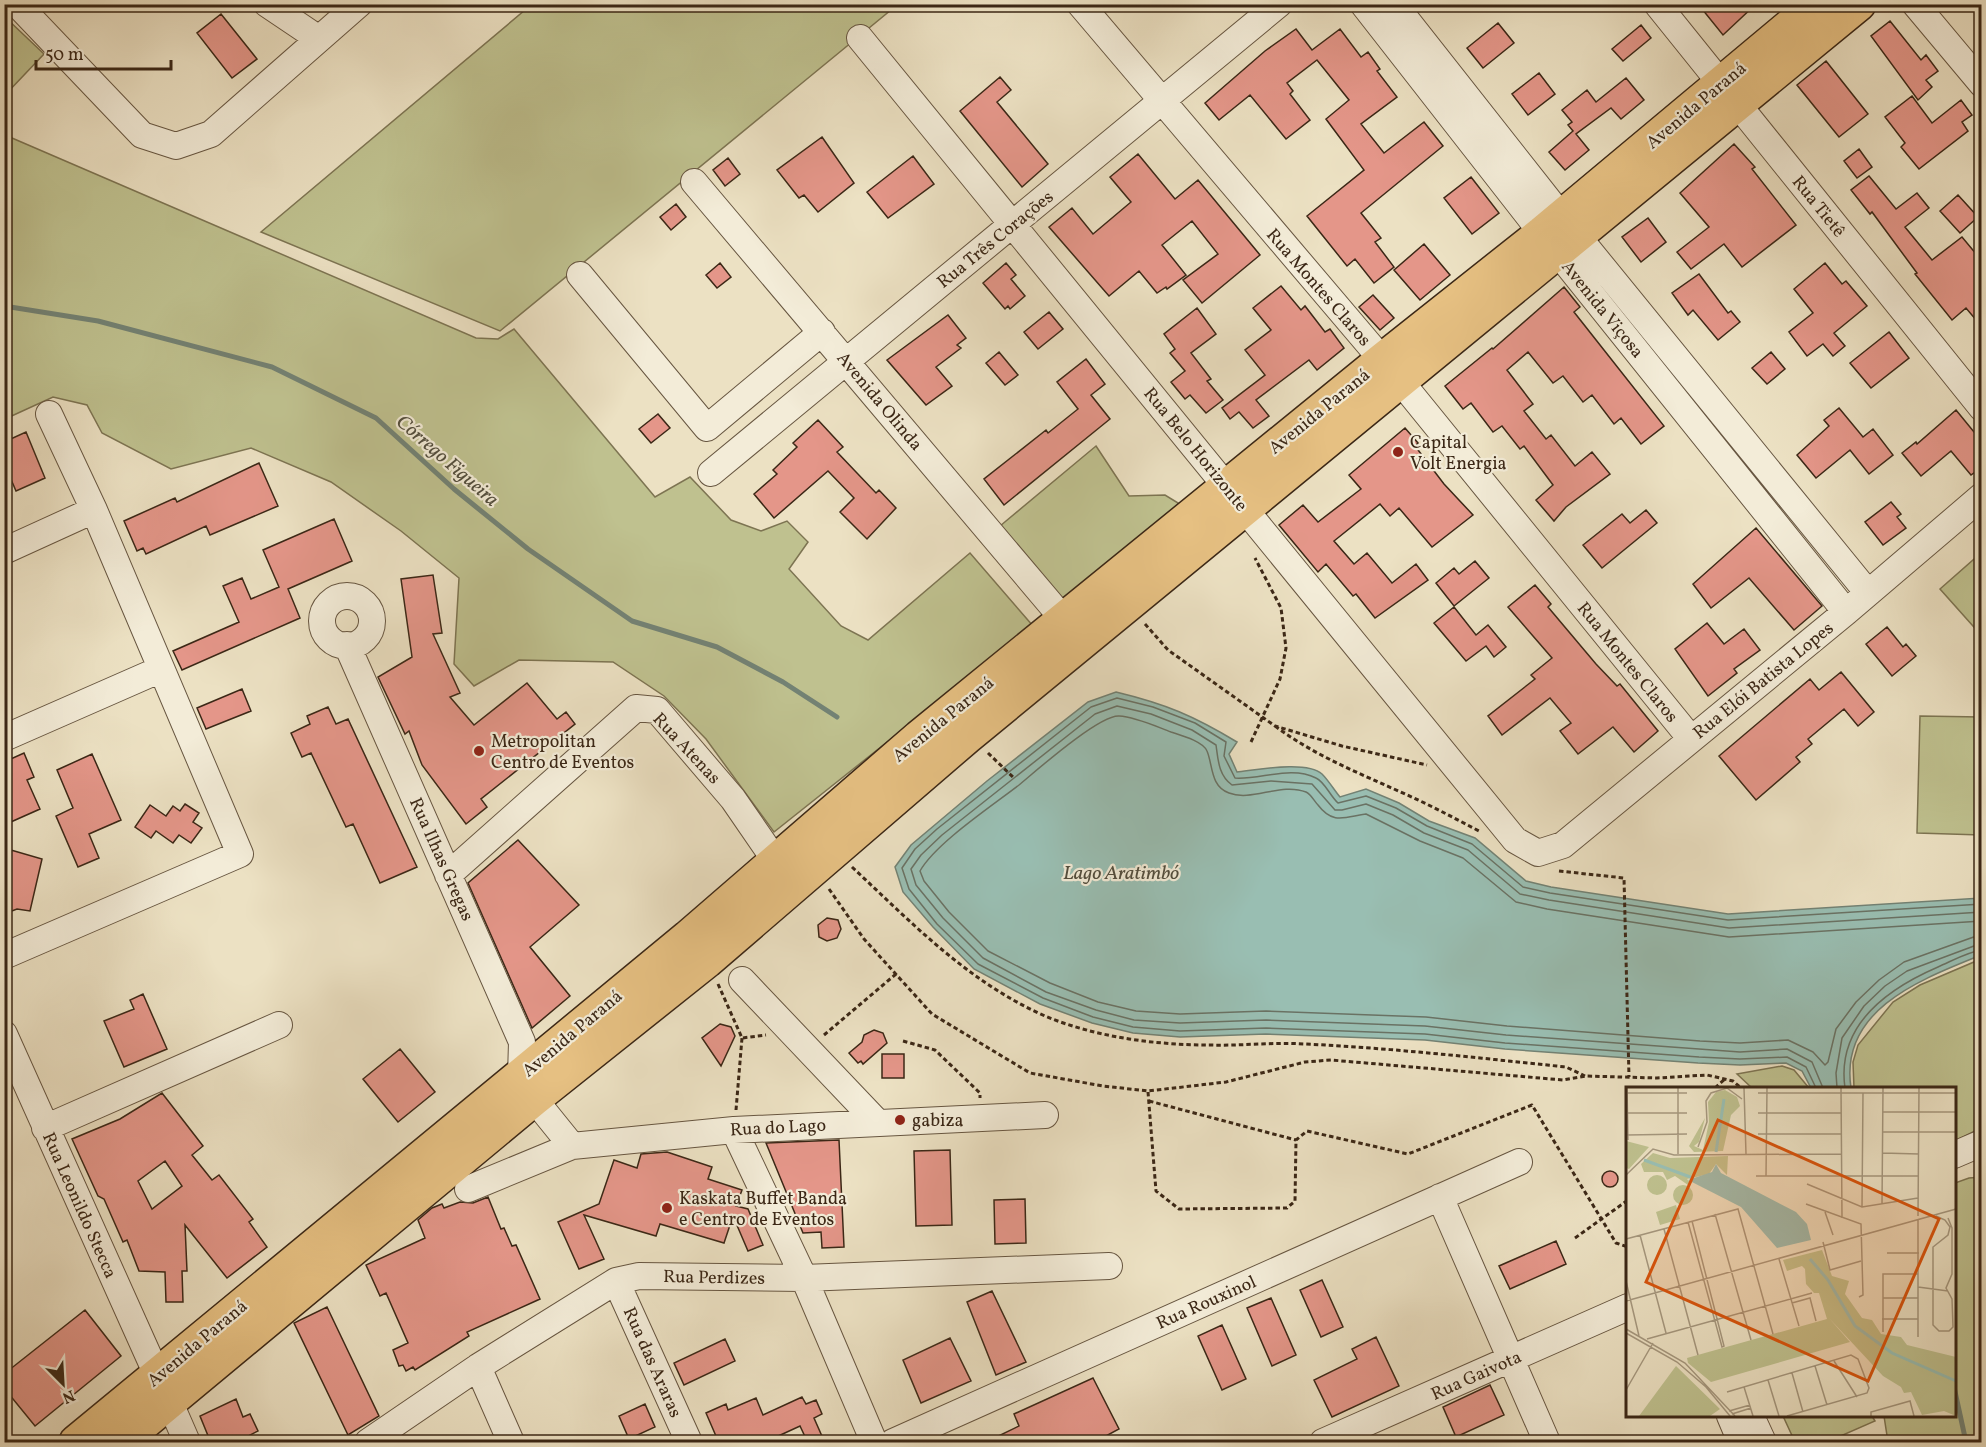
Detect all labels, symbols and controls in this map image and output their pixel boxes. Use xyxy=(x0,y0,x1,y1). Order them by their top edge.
scale bar xyxy=(36,33,171,71)
text: 50 m xyxy=(45,43,84,68)
street label: Avenida Paraná xyxy=(1641,57,1753,156)
street label: Rua Tietê xyxy=(1785,171,1850,243)
street label: Rua Três Corações xyxy=(932,185,1060,295)
street label: Rua Montes Claros xyxy=(1260,224,1376,352)
street label: Avenida Viçosa xyxy=(1555,256,1649,364)
street label: Avenida Olinda xyxy=(830,347,928,457)
street label: Avenida Paraná xyxy=(1264,363,1376,461)
street label: Rua Belo Horizonte xyxy=(1137,382,1253,517)
water label: Córrego Figueira xyxy=(389,409,504,514)
place label: Capital Volt Energia xyxy=(1410,431,1507,477)
marker: Capital Volt Energia xyxy=(1391,445,1405,459)
street label: Rua Montes Claros xyxy=(1570,597,1683,729)
street label: Rua Elói Batista Lopes xyxy=(1688,617,1840,746)
street label: Avenida Paraná xyxy=(888,671,1000,769)
street label: Rua Atenas xyxy=(646,708,726,790)
place label: Metropolitan Centro de Eventos xyxy=(491,730,634,776)
marker: Metropolitan Centro de Eventos xyxy=(472,744,486,758)
street label: Rua Ilhas Gregas xyxy=(402,794,479,925)
water label: Lago Aratimbó xyxy=(1063,860,1179,888)
street label: Avenida Paraná xyxy=(517,985,629,1084)
inset map xyxy=(1626,1087,1956,1417)
place label: gabiza xyxy=(912,1109,963,1134)
street label: Rua do Lago xyxy=(729,1113,827,1143)
marker: gabiza xyxy=(893,1113,907,1127)
street label: Rua Leonildo Stecca xyxy=(35,1128,122,1283)
place label: Kaskata Buffet Banda e Centro de Eventos xyxy=(679,1187,847,1233)
marker: Kaskata Buffet Banda e Centro de Eventos xyxy=(660,1201,674,1215)
street label: Rua Perdizes xyxy=(663,1265,765,1292)
street label: Rua Rouxinol xyxy=(1153,1270,1261,1337)
street label: Avenida Paraná xyxy=(142,1295,254,1394)
street label: Rua das Araras xyxy=(616,1303,687,1422)
street label: Rua Gaivota xyxy=(1427,1345,1526,1407)
north arrow xyxy=(33,1354,93,1414)
text: N xyxy=(58,1383,78,1408)

